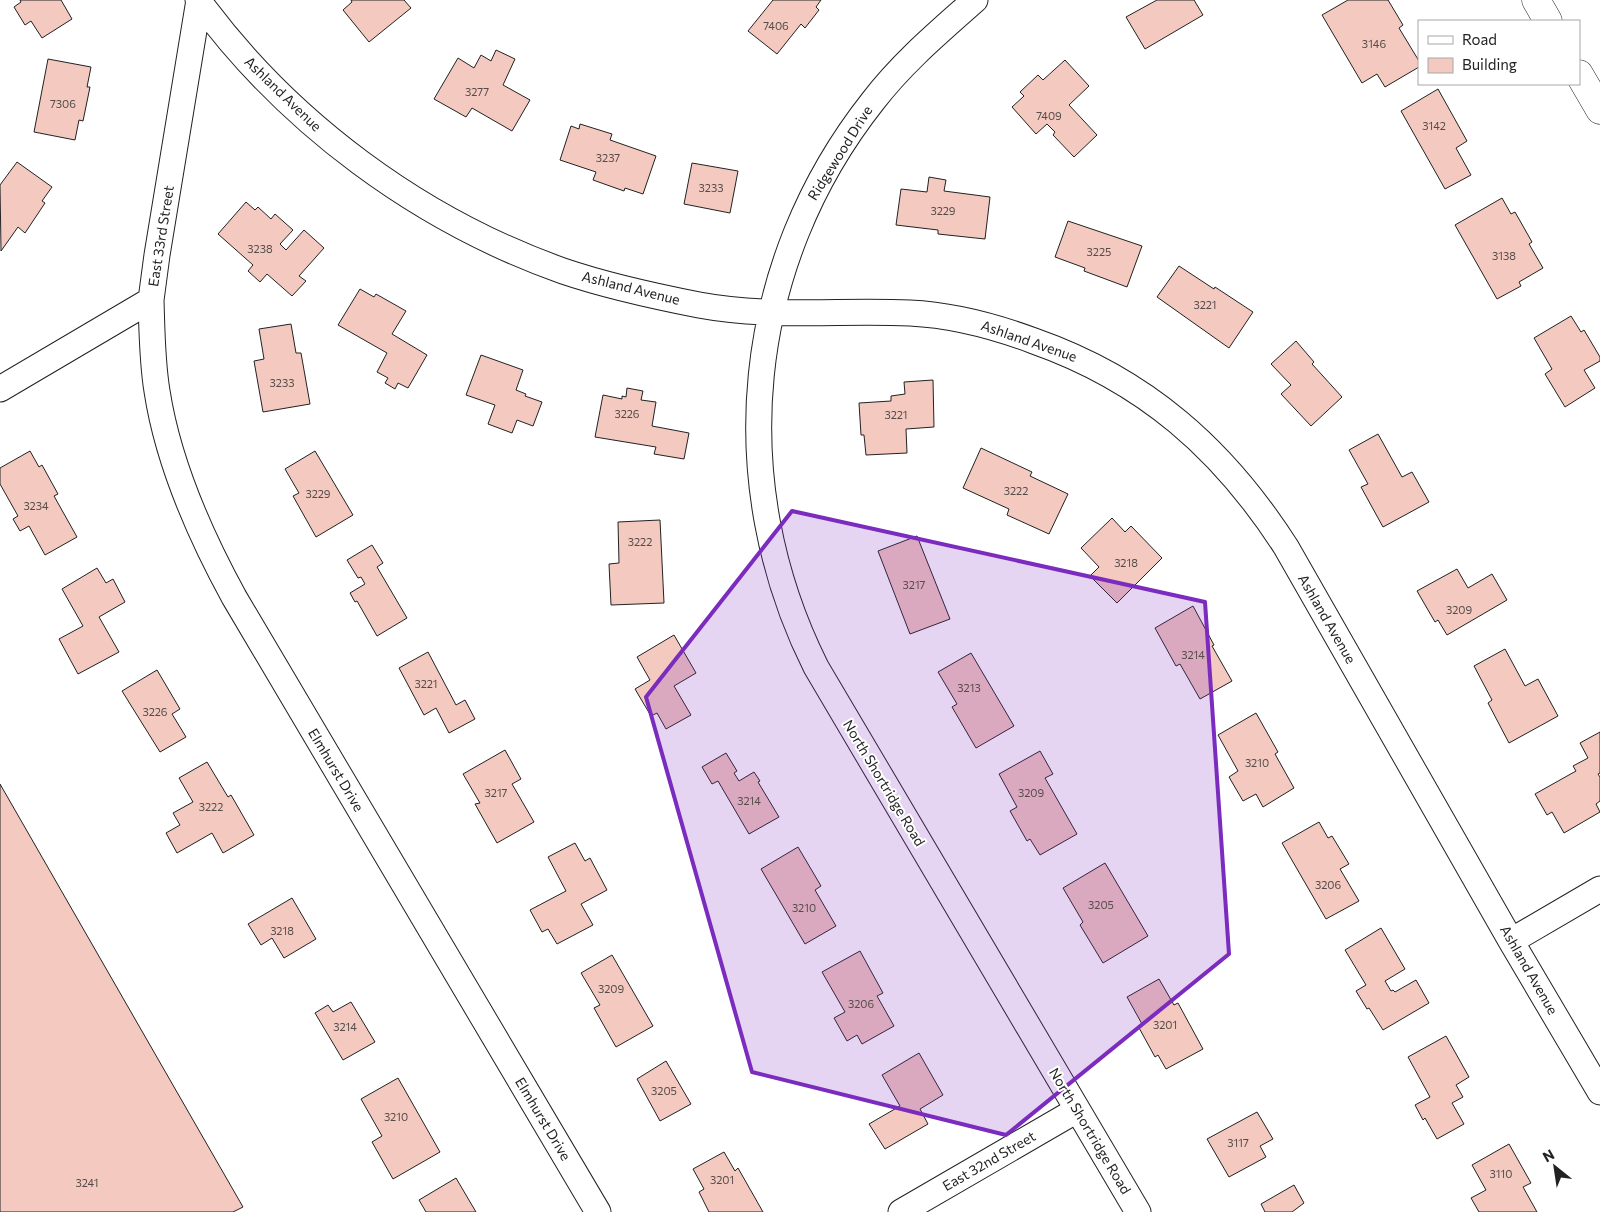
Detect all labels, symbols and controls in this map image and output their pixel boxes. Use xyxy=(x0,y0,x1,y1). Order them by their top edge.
house number: 7406 xyxy=(763,19,789,32)
legend xyxy=(1418,20,1580,85)
text: Road xyxy=(1462,30,1497,48)
house number: 3146 xyxy=(1362,37,1386,50)
street label: Ashland Avenue xyxy=(241,53,325,135)
text: Building xyxy=(1462,55,1517,73)
house number: 3277 xyxy=(465,85,489,98)
house number: 7306 xyxy=(50,97,76,110)
street label: Ridgewood Drive xyxy=(804,102,875,203)
house number: 7409 xyxy=(1036,109,1062,122)
house number: 3142 xyxy=(1422,119,1446,132)
house number: 3237 xyxy=(596,151,620,164)
house number: 3233 xyxy=(699,181,723,194)
street label: East 33rd Street xyxy=(144,184,177,288)
house number: 3229 xyxy=(930,204,956,217)
house number: 3238 xyxy=(247,242,273,255)
house number: 3225 xyxy=(1087,245,1111,258)
house number: 3138 xyxy=(1492,249,1516,262)
street label: Ashland Avenue xyxy=(580,267,682,308)
house number: 3221 xyxy=(1193,298,1217,311)
street label: Ashland Avenue xyxy=(979,316,1079,365)
house number: 3233 xyxy=(270,376,294,389)
house number: 3226 xyxy=(614,407,640,420)
house number: 3221 xyxy=(884,408,908,421)
house number: 3222 xyxy=(1004,484,1028,497)
house number: 3229 xyxy=(305,487,331,500)
house number: 3234 xyxy=(23,499,49,512)
house number: 3222 xyxy=(628,535,652,548)
house number: 3218 xyxy=(1114,556,1138,569)
street label: Ashland Avenue xyxy=(1295,571,1360,666)
house number: 3217 xyxy=(903,578,926,591)
house number: 3209 xyxy=(1446,603,1472,616)
house number: 3214 xyxy=(1181,648,1205,661)
house number: 3221 xyxy=(414,677,438,690)
house number: 3213 xyxy=(957,681,981,694)
house number: 3226 xyxy=(142,705,168,718)
street label: North Shortridge Road xyxy=(840,716,929,849)
street label: Elmhurst Drive xyxy=(305,725,368,814)
house number: 3210 xyxy=(1245,756,1269,769)
house number: 3217 xyxy=(485,786,508,799)
house number: 3209 xyxy=(1018,786,1044,799)
house number: 3214 xyxy=(737,794,761,807)
house number: 3222 xyxy=(199,800,223,813)
house number: 3206 xyxy=(1315,878,1341,891)
house number: 3205 xyxy=(1088,898,1114,911)
house number: 3210 xyxy=(792,901,816,914)
street label: Ashland Avenue xyxy=(1497,922,1562,1017)
house number: 3218 xyxy=(270,924,294,937)
house number: 3209 xyxy=(598,982,624,995)
house number: 3206 xyxy=(848,997,874,1010)
house number: 3201 xyxy=(1153,1018,1177,1031)
house number: 3214 xyxy=(333,1020,357,1033)
street label: North Shortridge Road xyxy=(1046,1064,1135,1197)
street label: Elmhurst Drive xyxy=(512,1074,575,1163)
house number: 3205 xyxy=(651,1084,677,1097)
house number: 3210 xyxy=(384,1110,408,1123)
street label: East 32nd Street xyxy=(939,1127,1038,1194)
house number: 3117 xyxy=(1227,1136,1249,1149)
north arrow xyxy=(1530,1142,1580,1192)
text: N xyxy=(1539,1145,1557,1165)
house number: 3110 xyxy=(1490,1167,1512,1180)
house number: 3201 xyxy=(710,1173,734,1186)
house number: 3241 xyxy=(75,1176,99,1189)

